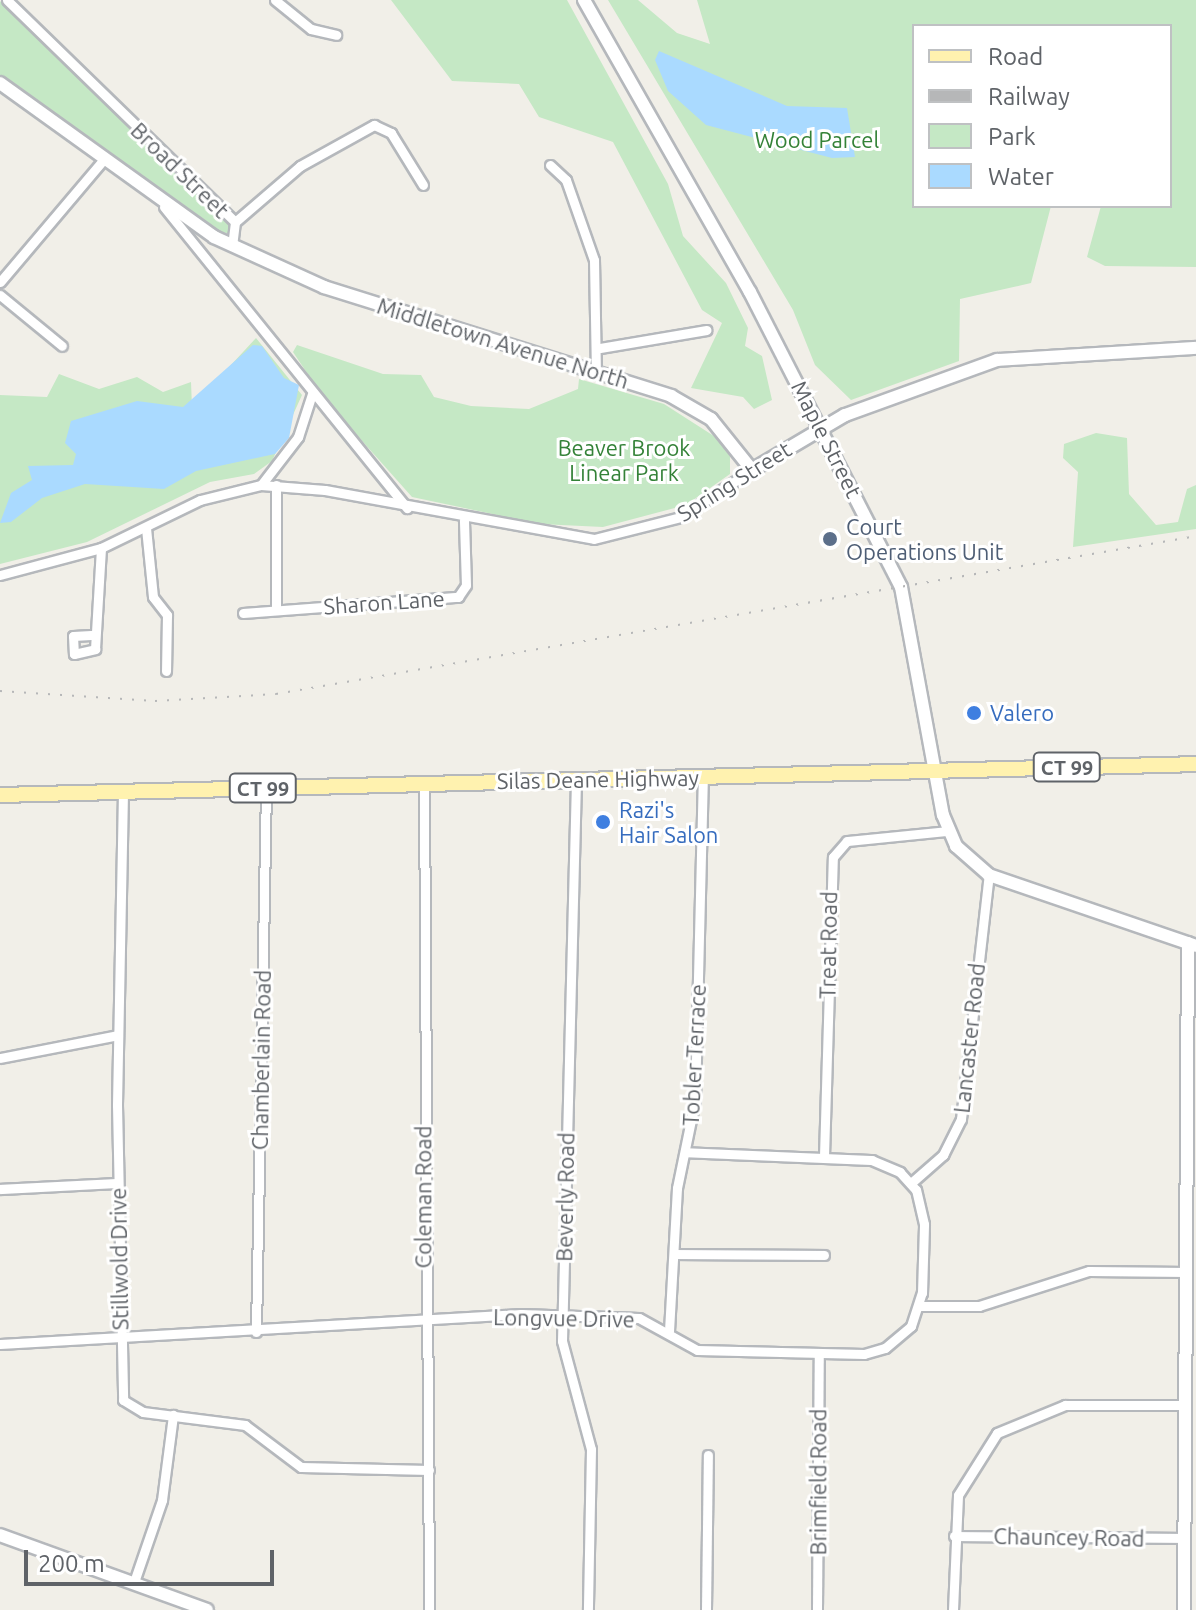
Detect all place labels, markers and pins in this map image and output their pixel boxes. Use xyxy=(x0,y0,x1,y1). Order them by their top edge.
place label: Court Operations Unit xyxy=(846,513,1003,564)
marker: Court Operations Unit xyxy=(821,530,839,548)
place label: Valero xyxy=(990,700,1054,726)
marker: Valero xyxy=(965,704,983,722)
place label: Razi's Hair Salon xyxy=(619,796,718,848)
marker: Razi's Hair Salon xyxy=(594,813,612,831)

